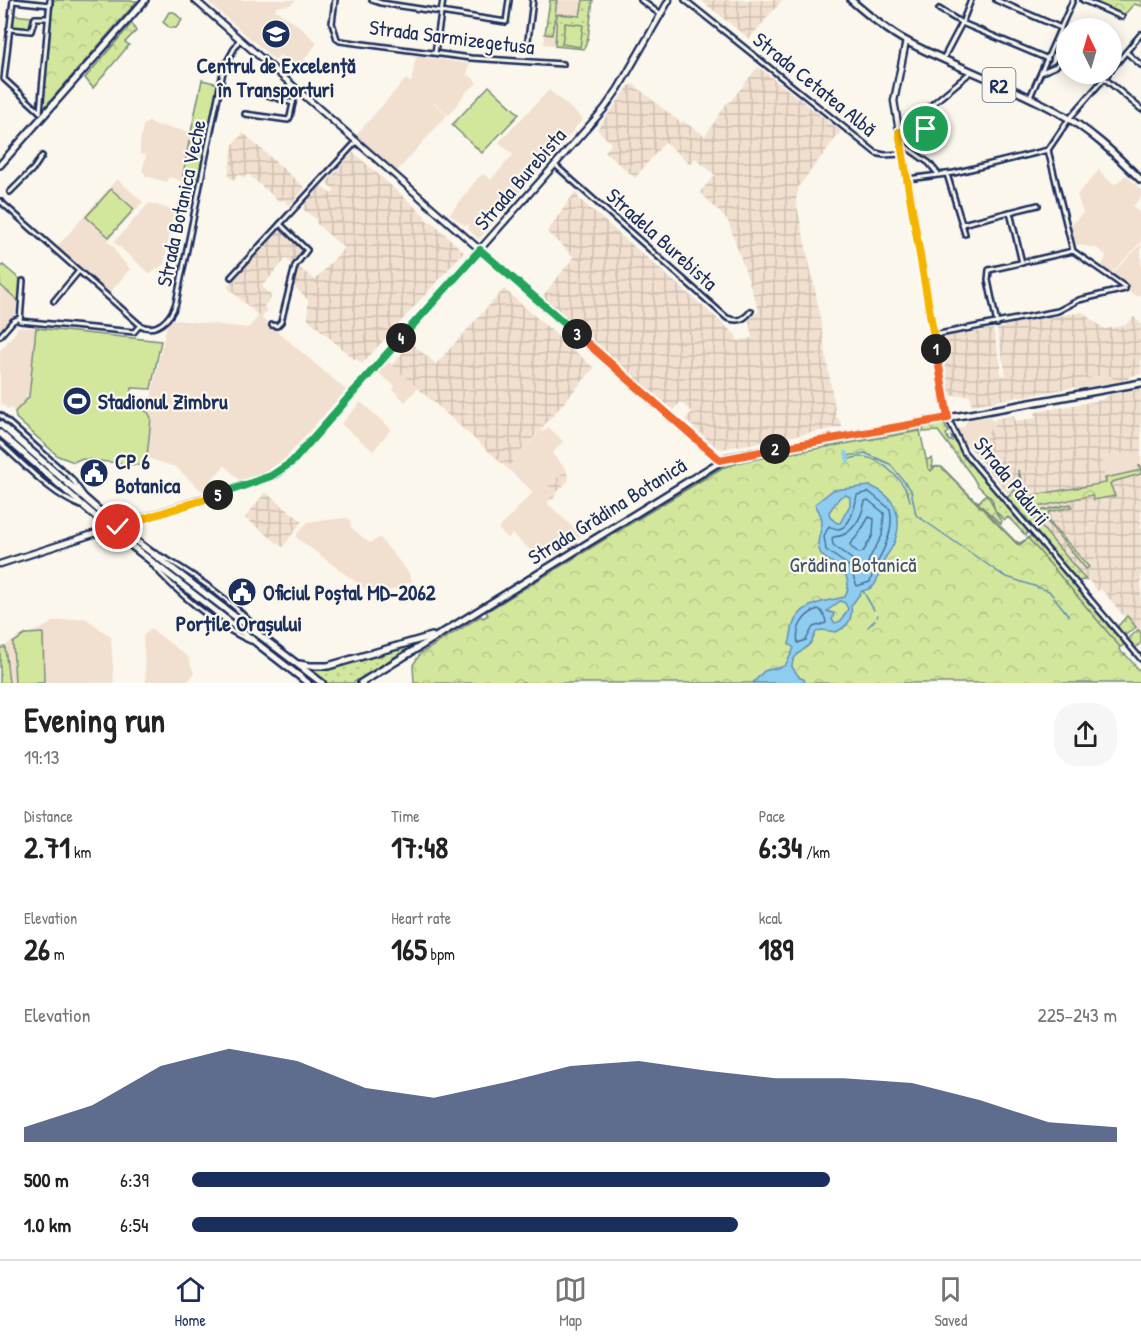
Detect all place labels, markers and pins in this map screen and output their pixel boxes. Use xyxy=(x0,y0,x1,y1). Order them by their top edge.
school or university icon: Centrul de Excelență în Transporturi xyxy=(260,18,292,50)
place label: Centrul de Excelență în Transporturi xyxy=(197,51,356,105)
pin xyxy=(900,103,951,154)
pin: 3 xyxy=(562,319,592,349)
pin: 4 xyxy=(386,323,416,353)
pin: 1 xyxy=(921,334,951,364)
sports icon: Stadionul Zimbru xyxy=(61,385,93,417)
place label: Stadionul Zimbru xyxy=(98,387,228,416)
pin: 2 xyxy=(760,434,790,464)
place label: CP 6 Botanica xyxy=(115,447,181,500)
public building icon: CP 6 Botanica xyxy=(78,457,110,489)
pin: 5 xyxy=(203,480,233,510)
pin xyxy=(92,501,143,552)
public building icon: Oficiul Poștal MD-2062 xyxy=(226,576,258,608)
place label: Oficiul Poștal MD-2062 xyxy=(263,578,436,607)

